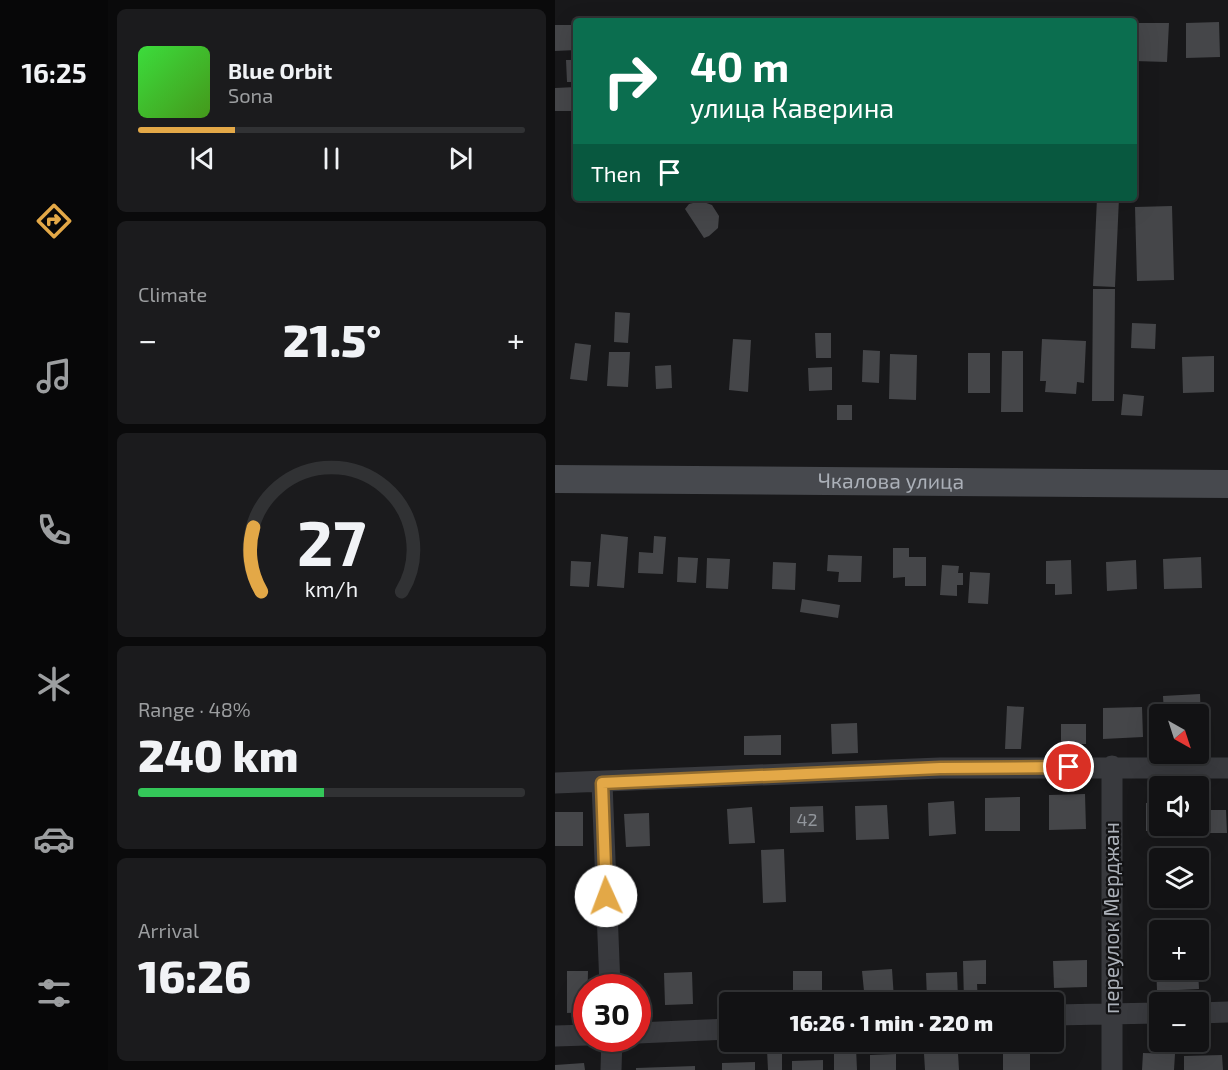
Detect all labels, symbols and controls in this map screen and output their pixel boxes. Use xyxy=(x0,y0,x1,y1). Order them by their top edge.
text: 40 m xyxy=(690,40,789,90)
icon: right xyxy=(591,42,669,120)
text: 16:25 xyxy=(21,56,87,88)
text: Blue Orbit xyxy=(228,57,332,83)
text: Sona xyxy=(228,83,273,107)
text: улица Каверина xyxy=(690,91,894,123)
icon: previous xyxy=(186,142,219,175)
icon: pause xyxy=(315,142,348,175)
icon: next xyxy=(444,142,477,175)
icon: arrive xyxy=(653,156,686,189)
text: Then xyxy=(591,160,641,186)
icon: directions xyxy=(33,200,75,242)
text: Climate xyxy=(138,282,207,306)
text: 21.5° xyxy=(283,312,381,366)
text: − xyxy=(138,319,157,359)
text: + xyxy=(507,319,525,359)
icon: music xyxy=(33,355,75,397)
street label: Чкалова улица xyxy=(818,467,964,494)
text: 27 xyxy=(297,504,366,579)
icon: phone xyxy=(33,509,75,551)
text: km/h xyxy=(305,576,358,601)
icon: climate xyxy=(33,663,75,705)
text: Range · 48% xyxy=(138,697,251,721)
north arrow xyxy=(1149,704,1209,764)
map controls xyxy=(1149,704,1209,1052)
text: 240 km xyxy=(138,727,299,781)
pin xyxy=(1043,741,1094,792)
icon: arrive xyxy=(1052,750,1085,783)
button: sound xyxy=(1149,776,1209,836)
house number: 42 xyxy=(796,808,818,830)
icon: car xyxy=(33,818,75,860)
street label: переулок Мерджан xyxy=(1098,822,1124,1014)
button: layers xyxy=(1149,848,1209,908)
position arrow xyxy=(574,864,638,928)
text: Arrival xyxy=(138,918,199,942)
button: + xyxy=(1149,920,1209,980)
text: 16:26 xyxy=(138,948,251,1002)
icon: filters xyxy=(33,972,75,1014)
speed limit sign: 30 xyxy=(573,974,651,1052)
button: − xyxy=(1149,992,1209,1052)
text: 16:26 · 1 min · 220 m xyxy=(790,1009,993,1035)

